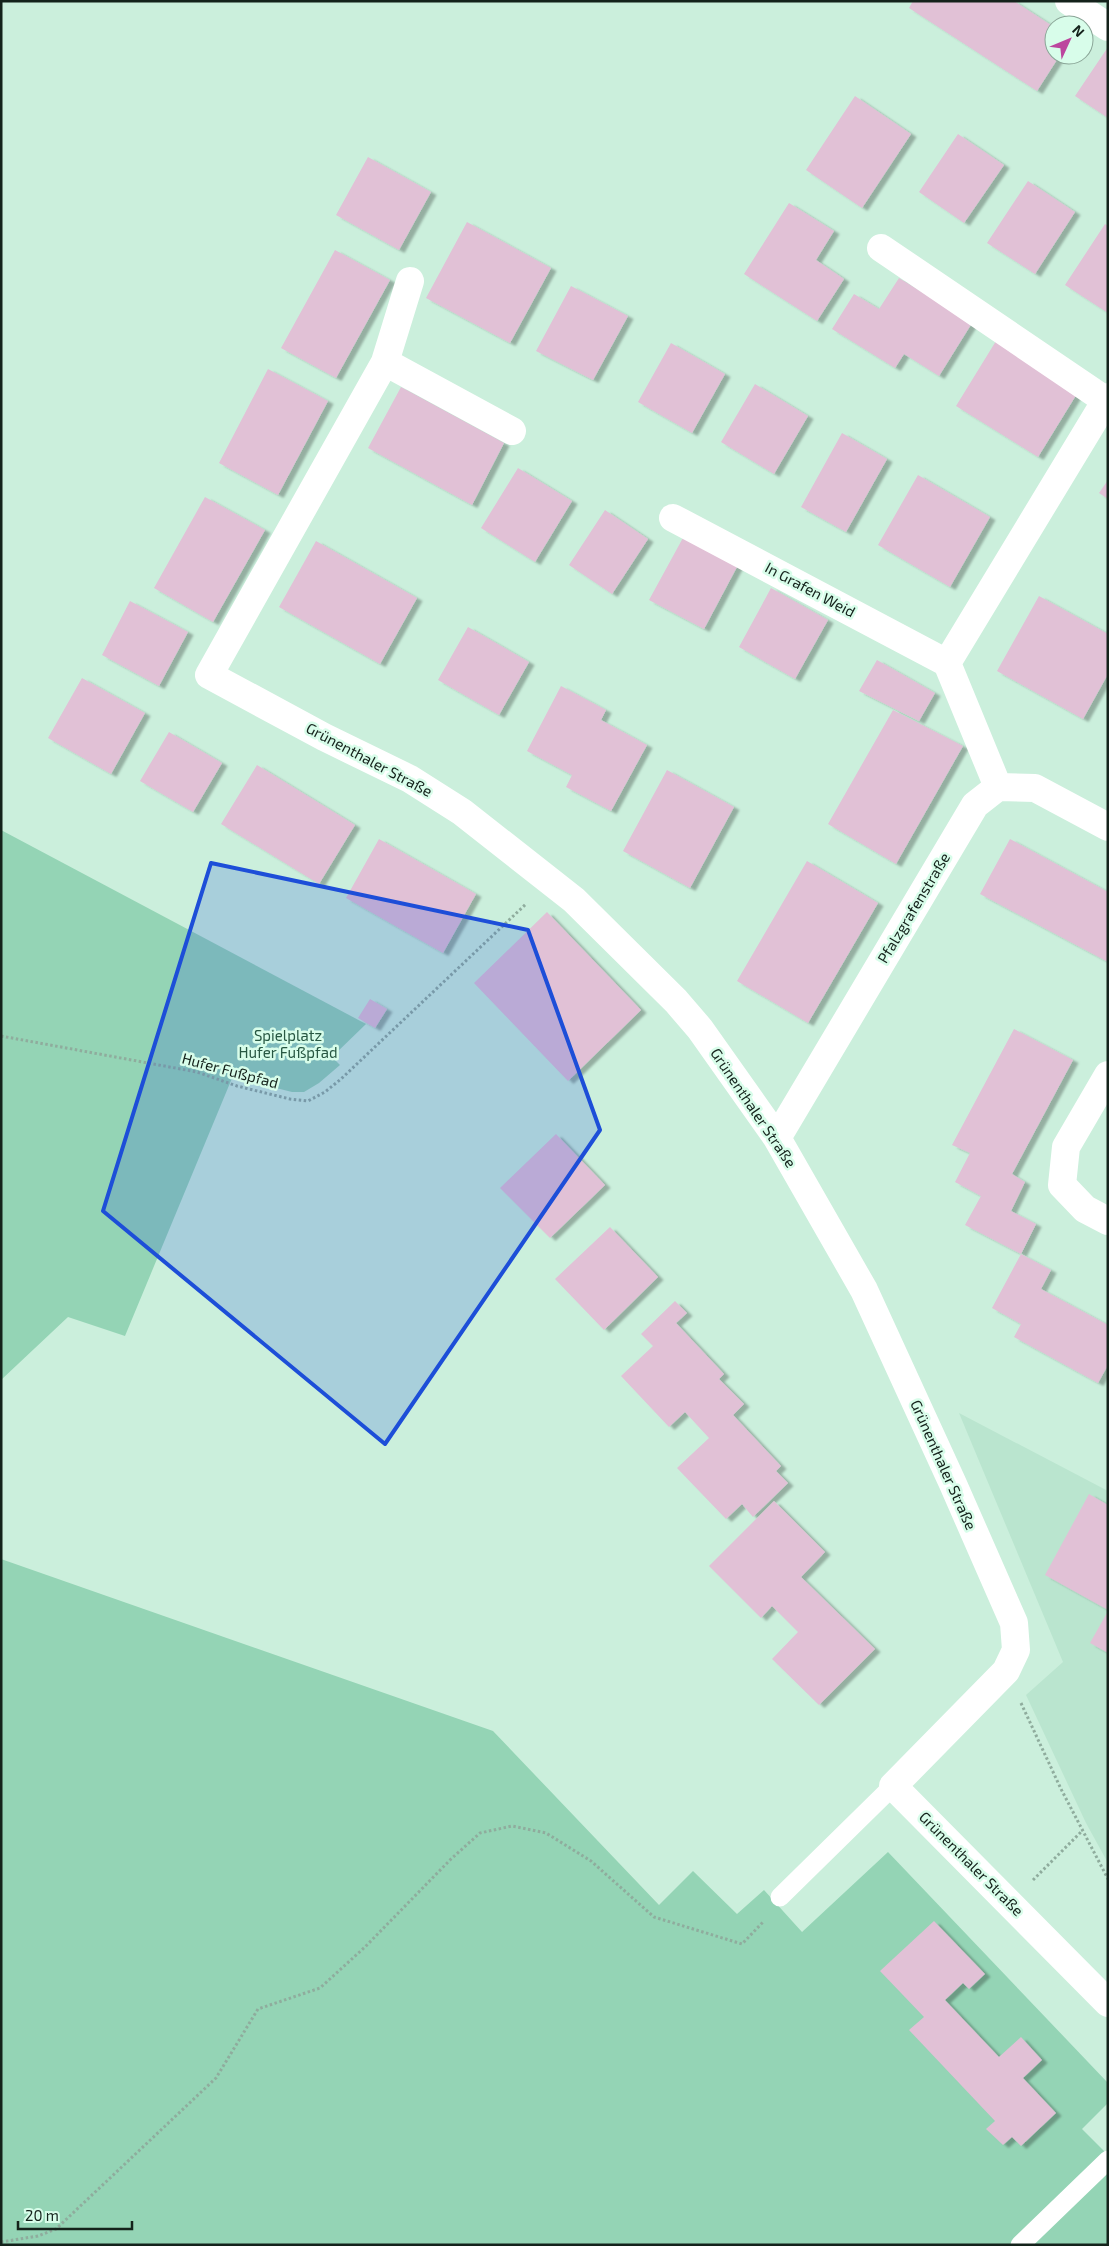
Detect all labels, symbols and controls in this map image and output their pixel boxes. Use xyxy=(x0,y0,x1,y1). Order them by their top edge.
north arrow xyxy=(1044,15,1094,65)
text: N xyxy=(1069,21,1088,40)
street label: In Grafen Weid xyxy=(762,558,859,620)
street label: Grünenthaler Straße xyxy=(303,718,436,800)
street label: Pfalzgrafenstraße xyxy=(873,849,953,966)
park label: Spielplatz Hufer Fußpfad xyxy=(238,1026,338,1061)
street label: Grünenthaler Straße xyxy=(707,1044,800,1171)
street label: Hufer Fußpfad xyxy=(180,1049,280,1092)
street label: Grünenthaler Straße xyxy=(907,1397,981,1532)
street label: Grünenthaler Straße xyxy=(916,1807,1028,1919)
scale bar xyxy=(18,2198,131,2230)
text: 20 m xyxy=(25,2206,59,2224)

